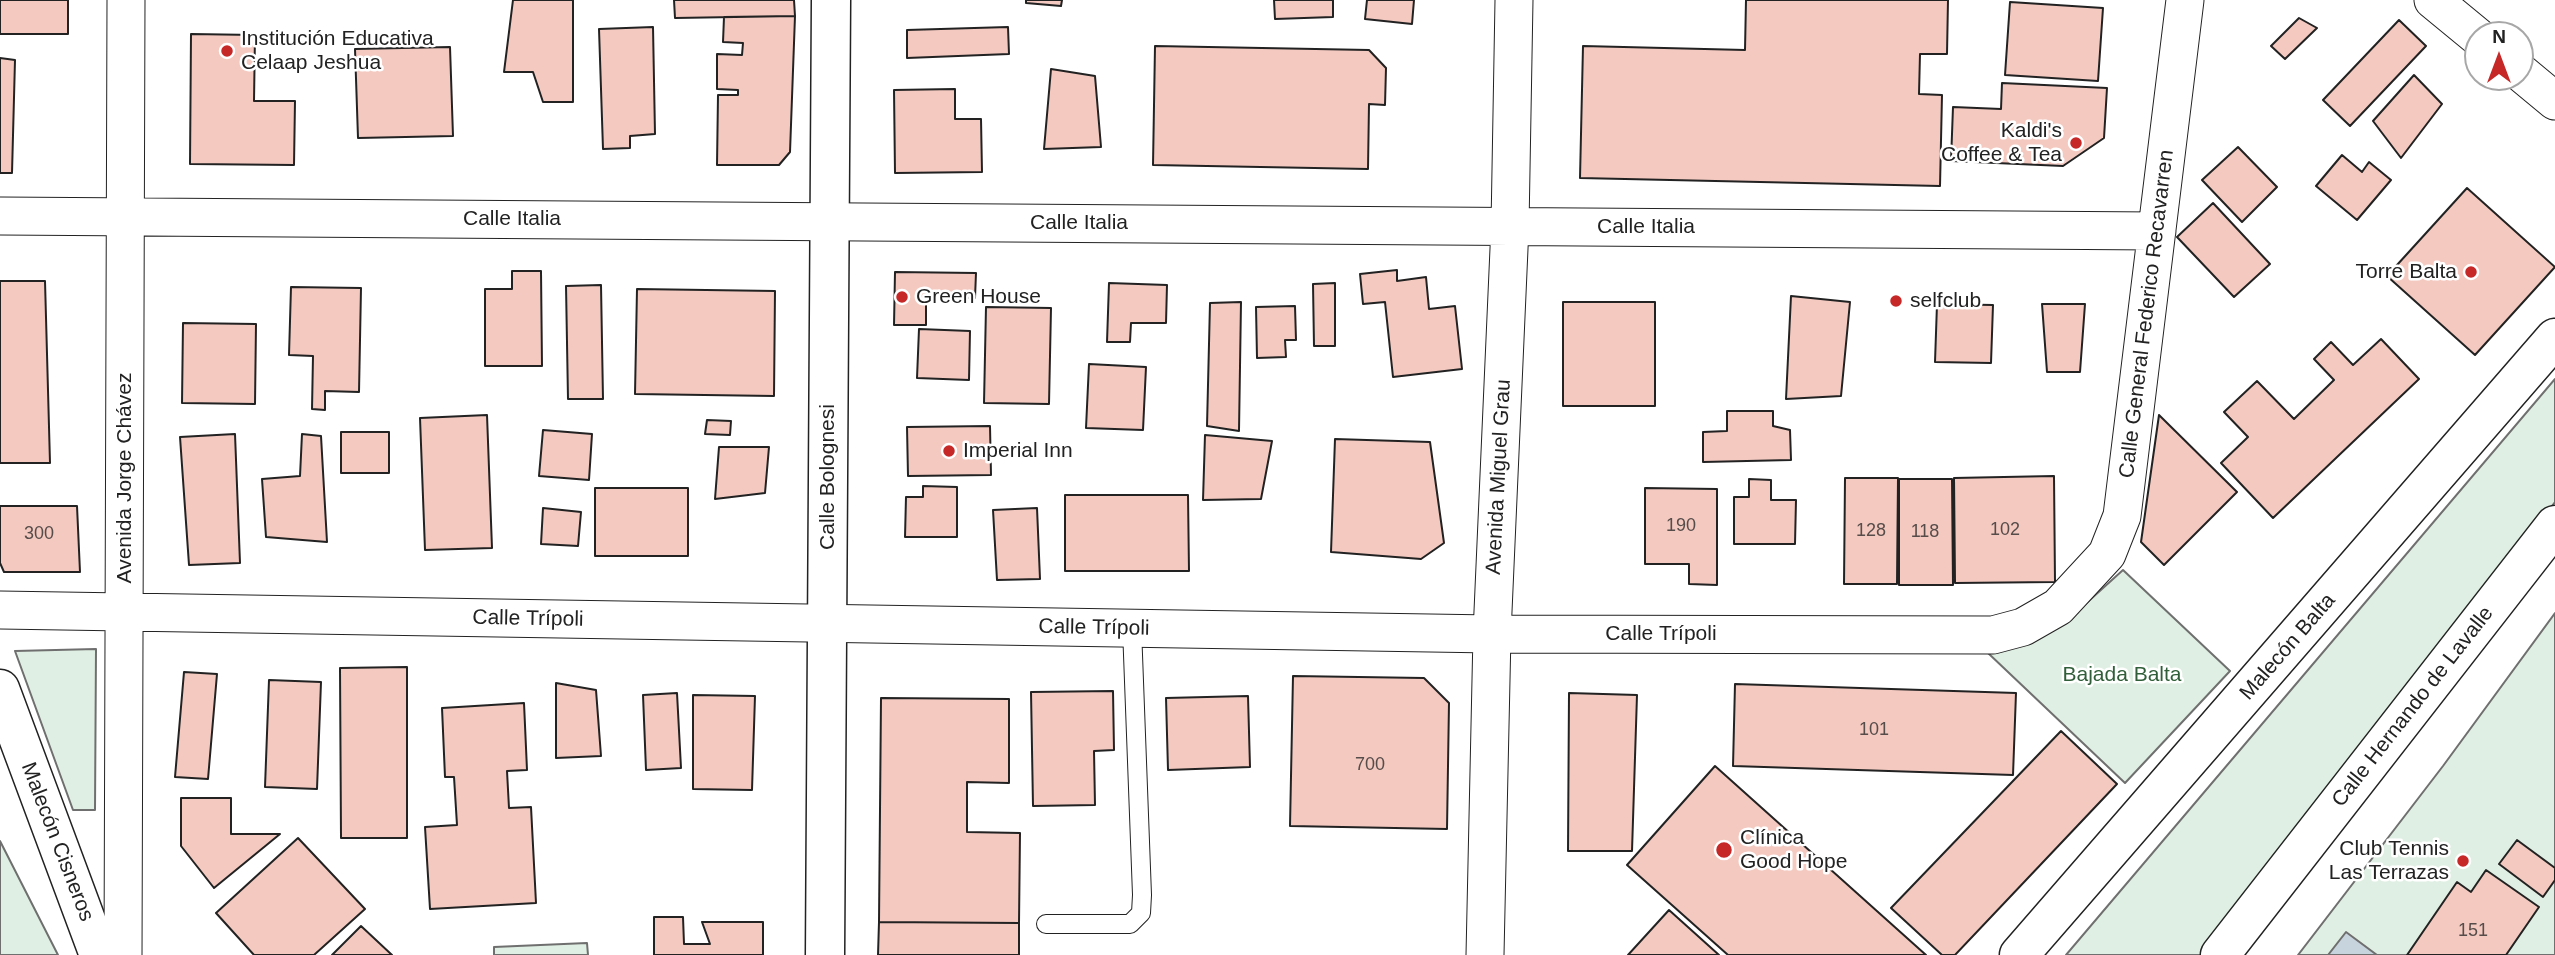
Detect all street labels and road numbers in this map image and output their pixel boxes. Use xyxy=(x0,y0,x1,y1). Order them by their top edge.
street label: Calle General Federico Recavarren xyxy=(2114,149,2180,479)
street label: Calle Italia xyxy=(463,206,561,232)
street label: Calle Italia xyxy=(1030,210,1128,236)
street label: Calle Italia xyxy=(1597,214,1695,240)
street label: Avenida Jorge Chávez xyxy=(112,373,138,583)
street label: Avenida Miguel Grau xyxy=(1481,379,1517,575)
street label: Calle Bolognesi xyxy=(815,404,841,550)
street label: Malecón Balta xyxy=(2235,589,2341,705)
street label: Calle Hernando de Lavalle xyxy=(2327,602,2499,812)
street label: Calle Trípoli xyxy=(472,605,584,633)
street label: Calle Trípoli xyxy=(1038,614,1150,642)
street label: Calle Trípoli xyxy=(1605,621,1717,647)
street label: Malecón Cisneros xyxy=(15,759,99,925)

